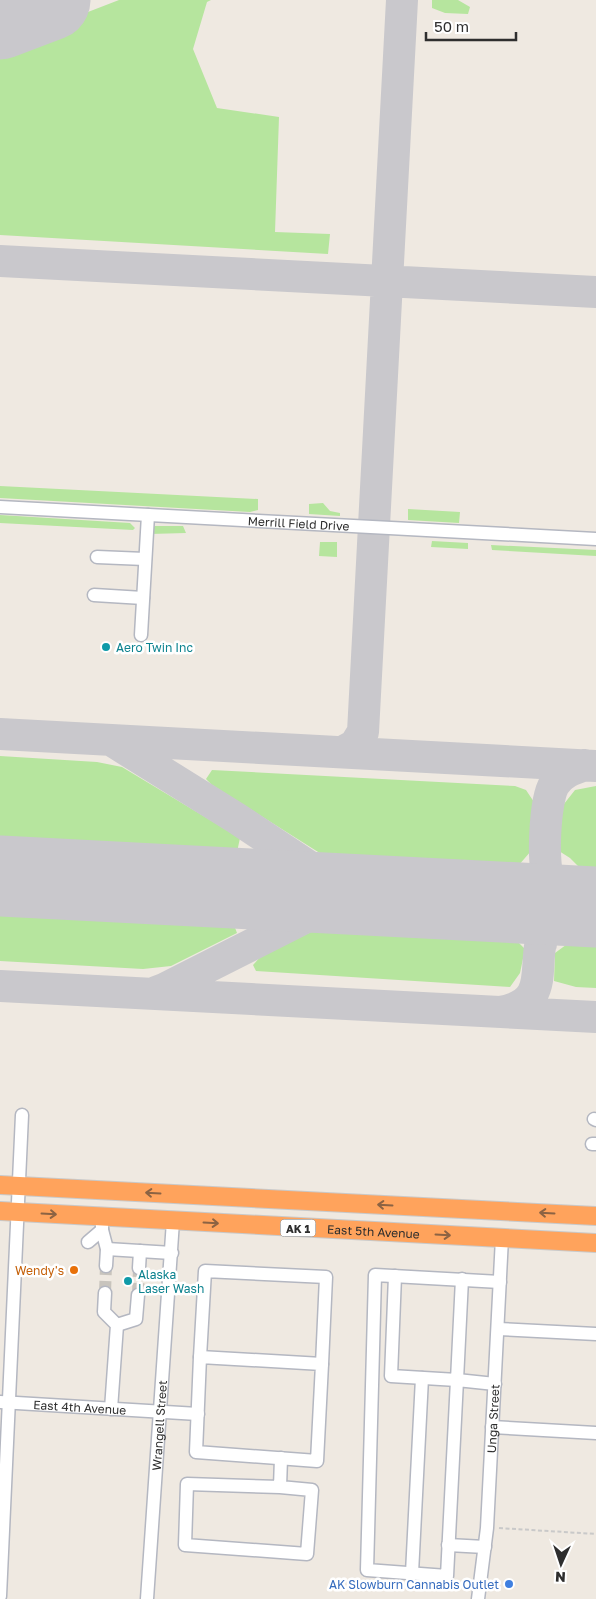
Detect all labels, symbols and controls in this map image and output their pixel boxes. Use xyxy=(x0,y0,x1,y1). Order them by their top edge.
scale bar xyxy=(426,10,516,42)
text: 50 m xyxy=(434,17,469,35)
street label: Merrill Field Drive xyxy=(247,513,350,533)
place label: Aero Twin Inc xyxy=(116,640,193,655)
marker: Aero Twin Inc xyxy=(100,641,112,653)
one-way arrow xyxy=(145,1188,161,1197)
one-way arrow xyxy=(377,1200,393,1209)
one-way arrow xyxy=(40,1209,56,1218)
one-way arrow xyxy=(540,1209,556,1218)
one-way arrow xyxy=(203,1219,219,1228)
road number: AK 1 xyxy=(280,1220,316,1236)
street label: East 5th Avenue xyxy=(327,1221,420,1241)
one-way arrow xyxy=(435,1231,451,1240)
place label: Wendy's xyxy=(15,1263,64,1278)
marker: Wendy's xyxy=(68,1264,80,1276)
place label: Alaska Laser Wash xyxy=(138,1267,204,1296)
marker: Alaska Laser Wash xyxy=(122,1275,134,1287)
street label: Wrangell Street xyxy=(148,1379,170,1471)
street label: Unga Street xyxy=(483,1384,502,1454)
street label: East 4th Avenue xyxy=(33,1397,127,1417)
north arrow xyxy=(536,1539,586,1589)
text: N xyxy=(555,1569,566,1586)
place label: AK Slowburn Cannabis Outlet xyxy=(329,1577,499,1592)
marker: AK Slowburn Cannabis Outlet xyxy=(503,1578,515,1590)

